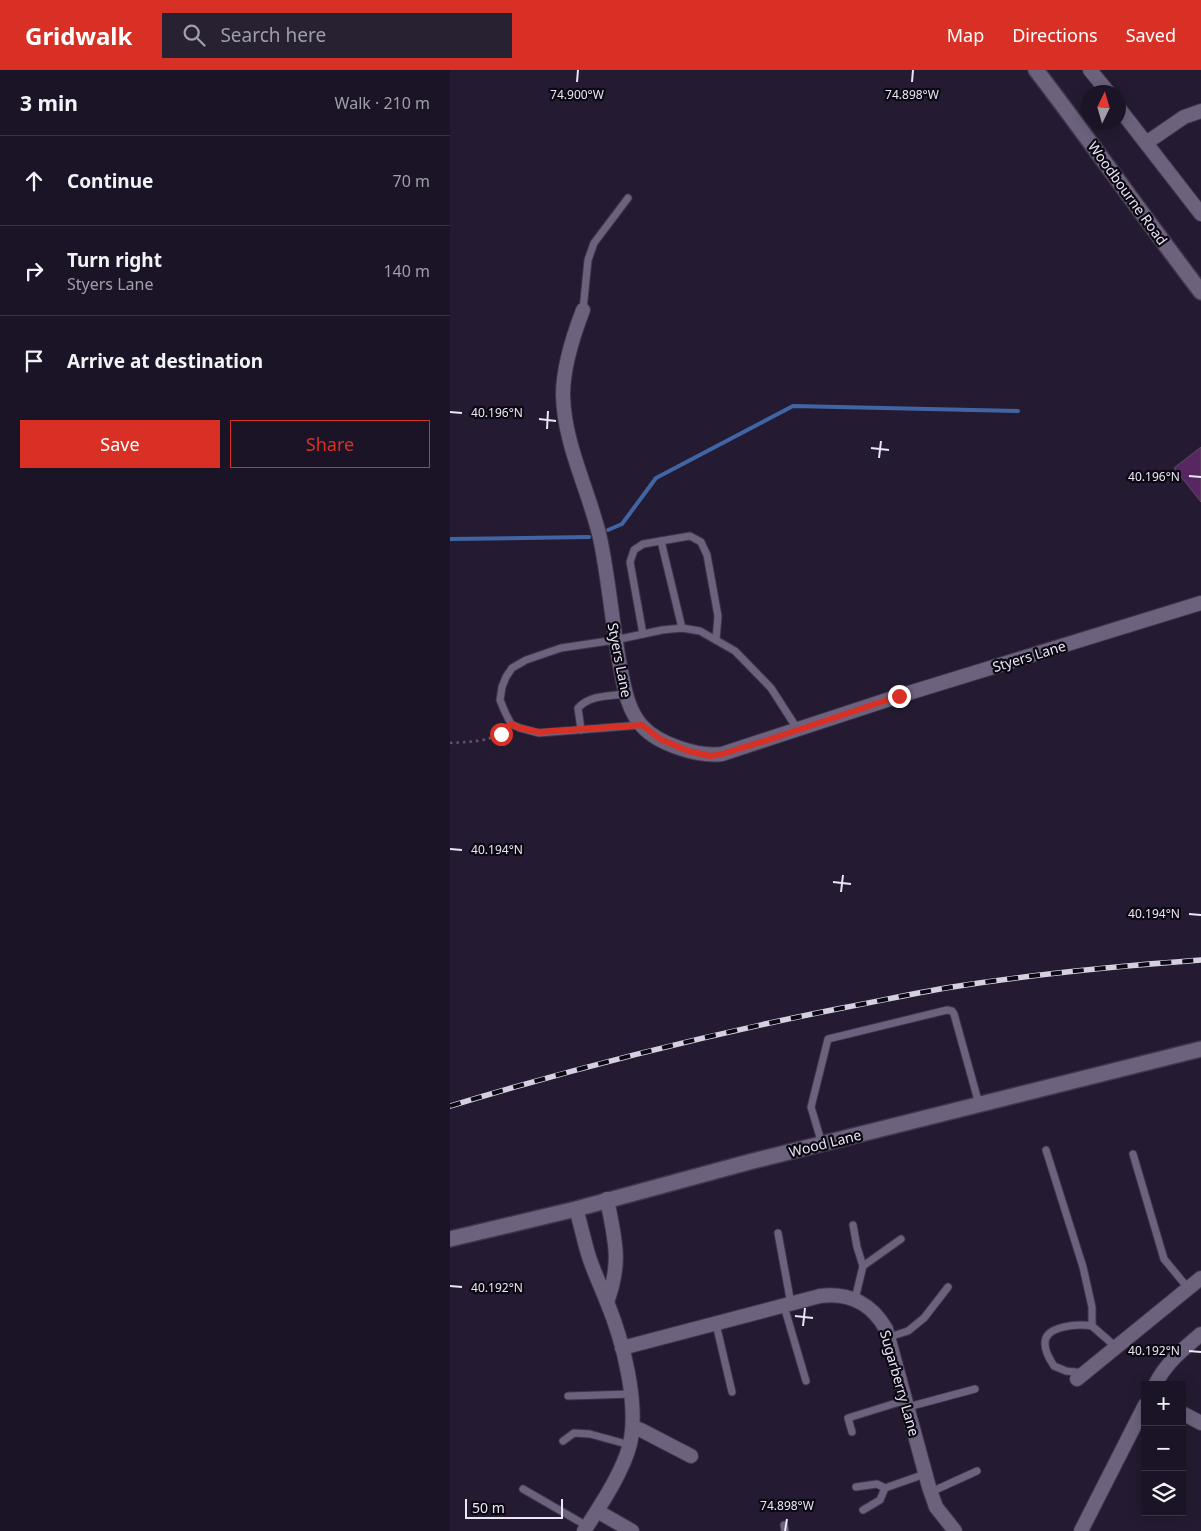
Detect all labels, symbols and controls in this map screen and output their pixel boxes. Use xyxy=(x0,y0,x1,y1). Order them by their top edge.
search box xyxy=(162,13,512,58)
text: Gridwalk xyxy=(25,19,132,52)
icon: search xyxy=(180,21,208,49)
text: Search here xyxy=(220,22,326,48)
text: Map xyxy=(947,23,984,47)
text: Directions xyxy=(1012,23,1098,47)
text: Saved xyxy=(1126,23,1176,47)
north arrow xyxy=(1081,85,1126,130)
text: 74.900°W xyxy=(550,86,604,103)
text: 74.898°W xyxy=(885,86,939,103)
text: 3 min xyxy=(20,89,78,117)
text: Walk · 210 m xyxy=(335,92,430,114)
street label: Woodbourne Road xyxy=(1084,137,1172,249)
icon: ahead xyxy=(20,167,48,195)
text: Continue xyxy=(67,168,153,194)
text: 70 m xyxy=(393,170,430,192)
text: Turn right xyxy=(67,247,162,273)
icon: right xyxy=(20,257,48,285)
text: 140 m xyxy=(383,260,430,282)
text: Styers Lane xyxy=(67,273,153,295)
icon: arrive xyxy=(20,347,48,375)
text: Arrive at destination xyxy=(67,348,263,374)
text: 40.196°N xyxy=(471,404,523,421)
button: Save xyxy=(20,420,220,468)
button: Share xyxy=(230,420,430,468)
text: 40.196°N xyxy=(1128,468,1180,485)
street label: Styers Lane xyxy=(603,621,637,699)
street label: Styers Lane xyxy=(990,636,1068,676)
route end xyxy=(888,685,911,708)
route start xyxy=(490,723,513,746)
text: 40.194°N xyxy=(471,841,523,858)
text: 40.194°N xyxy=(1128,905,1180,922)
street label: Wood Lane xyxy=(787,1125,863,1161)
text: 40.192°N xyxy=(471,1279,523,1296)
street label: Sugarberry Lane xyxy=(876,1328,924,1438)
text: 40.192°N xyxy=(1128,1342,1180,1359)
map controls xyxy=(1141,1381,1186,1516)
button: + xyxy=(1141,1381,1186,1426)
button: − xyxy=(1141,1426,1186,1471)
button: layers xyxy=(1141,1471,1186,1516)
scale bar xyxy=(465,1496,562,1519)
text: 74.898°W xyxy=(760,1497,814,1514)
text: 50 m xyxy=(472,1498,505,1517)

